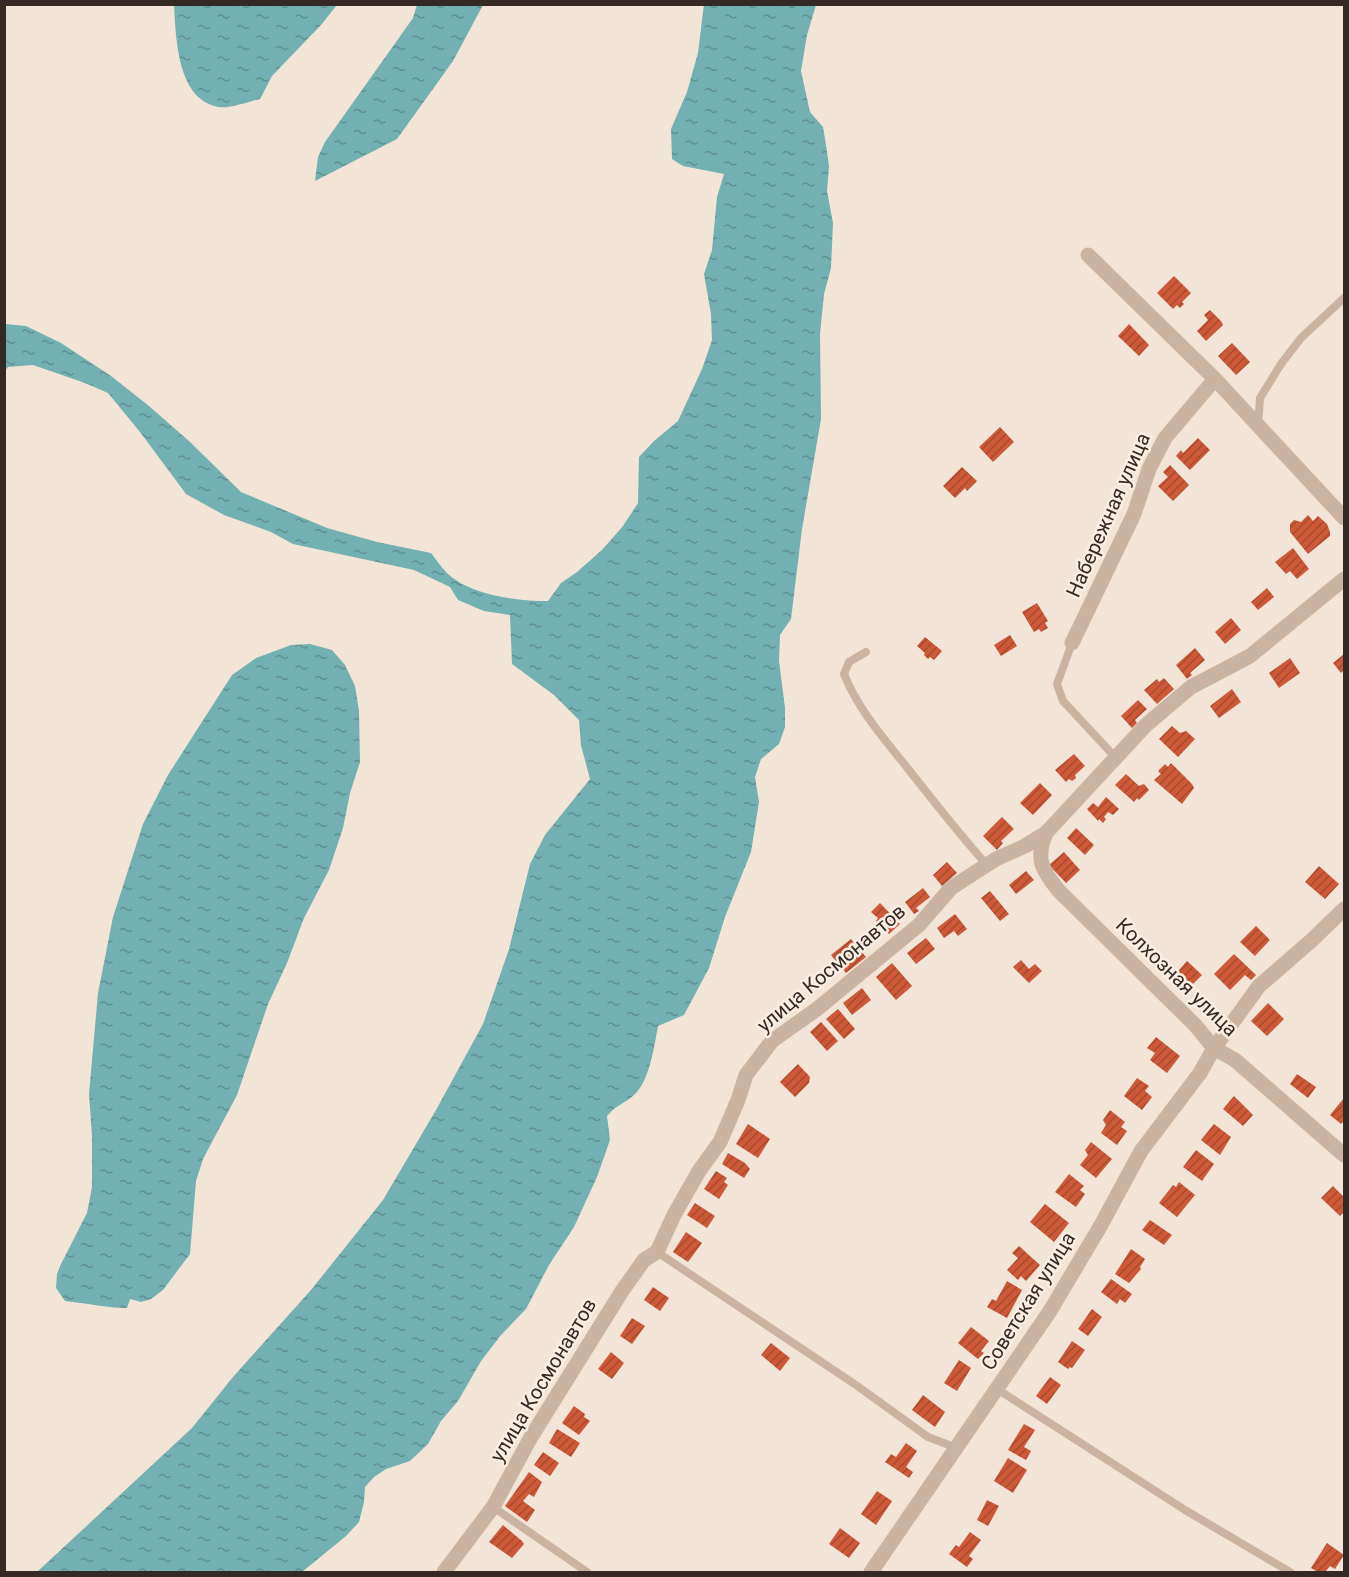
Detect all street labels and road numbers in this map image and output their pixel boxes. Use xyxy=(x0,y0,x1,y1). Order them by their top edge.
street label: Набережная улица xyxy=(1061,429,1155,601)
street label: улица Космонавтов xyxy=(752,899,910,1037)
street label: Колхозная улица xyxy=(1111,913,1243,1041)
street label: Советская улица xyxy=(976,1228,1080,1374)
street label: улица Космонавтов xyxy=(485,1294,601,1466)

